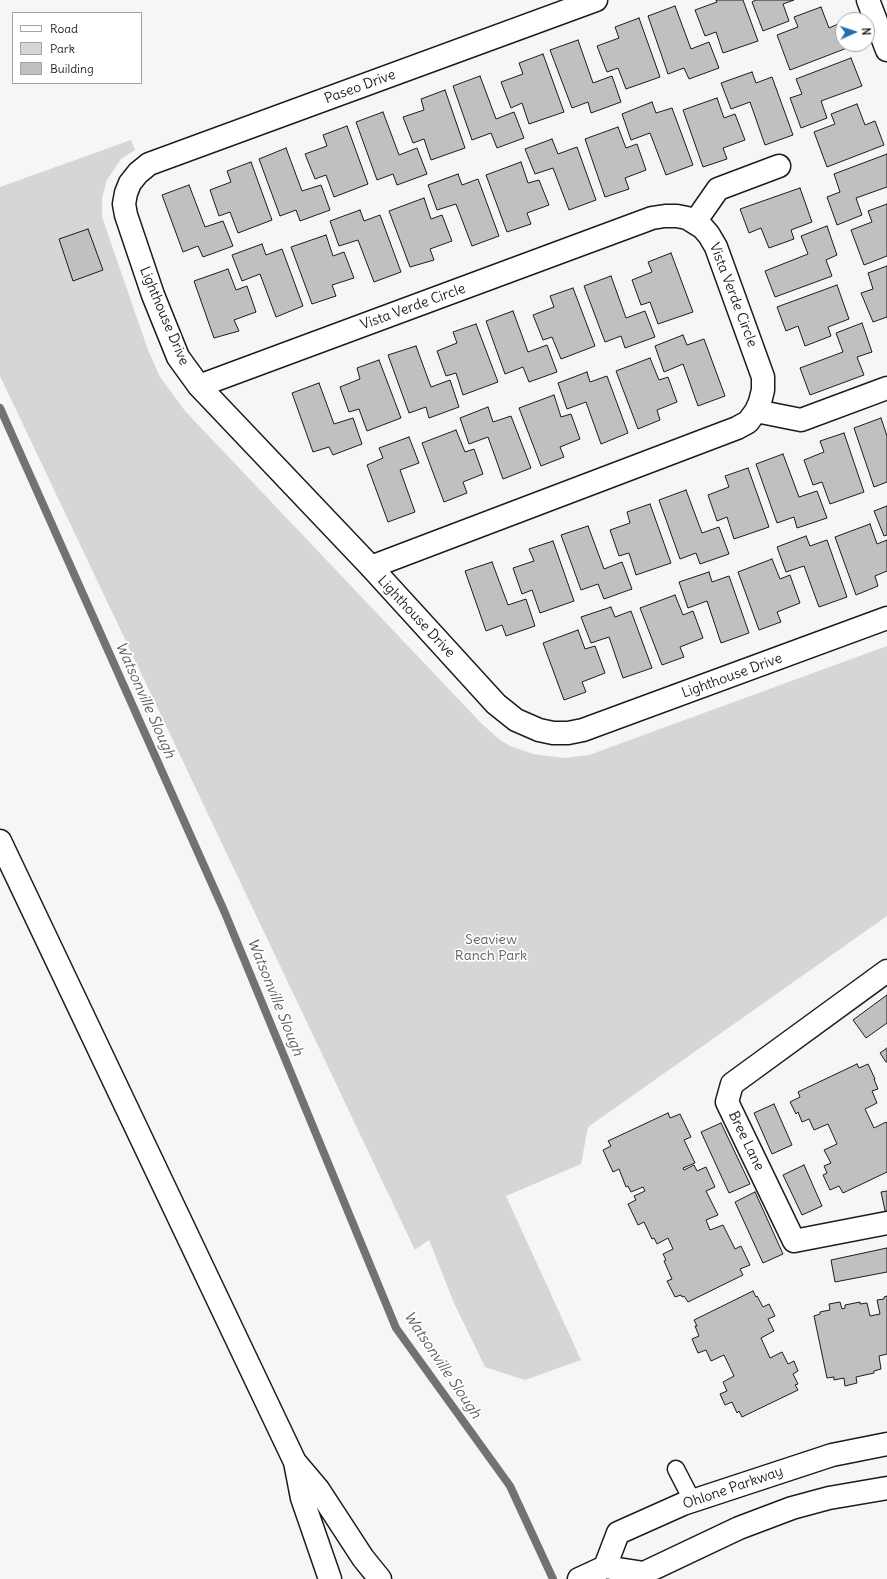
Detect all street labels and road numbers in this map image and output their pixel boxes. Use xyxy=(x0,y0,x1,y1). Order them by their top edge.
street label: Paseo Drive xyxy=(322,66,398,108)
street label: Vista Verde Circle xyxy=(705,240,761,350)
street label: Lighthouse Drive xyxy=(136,264,192,368)
street label: Vista Verde Circle xyxy=(358,280,468,334)
street label: Lighthouse Drive xyxy=(374,573,458,661)
street label: Lighthouse Drive xyxy=(679,650,785,702)
street label: Bree Lane xyxy=(724,1109,768,1173)
street label: Ohlone Parkway xyxy=(681,1463,785,1513)

